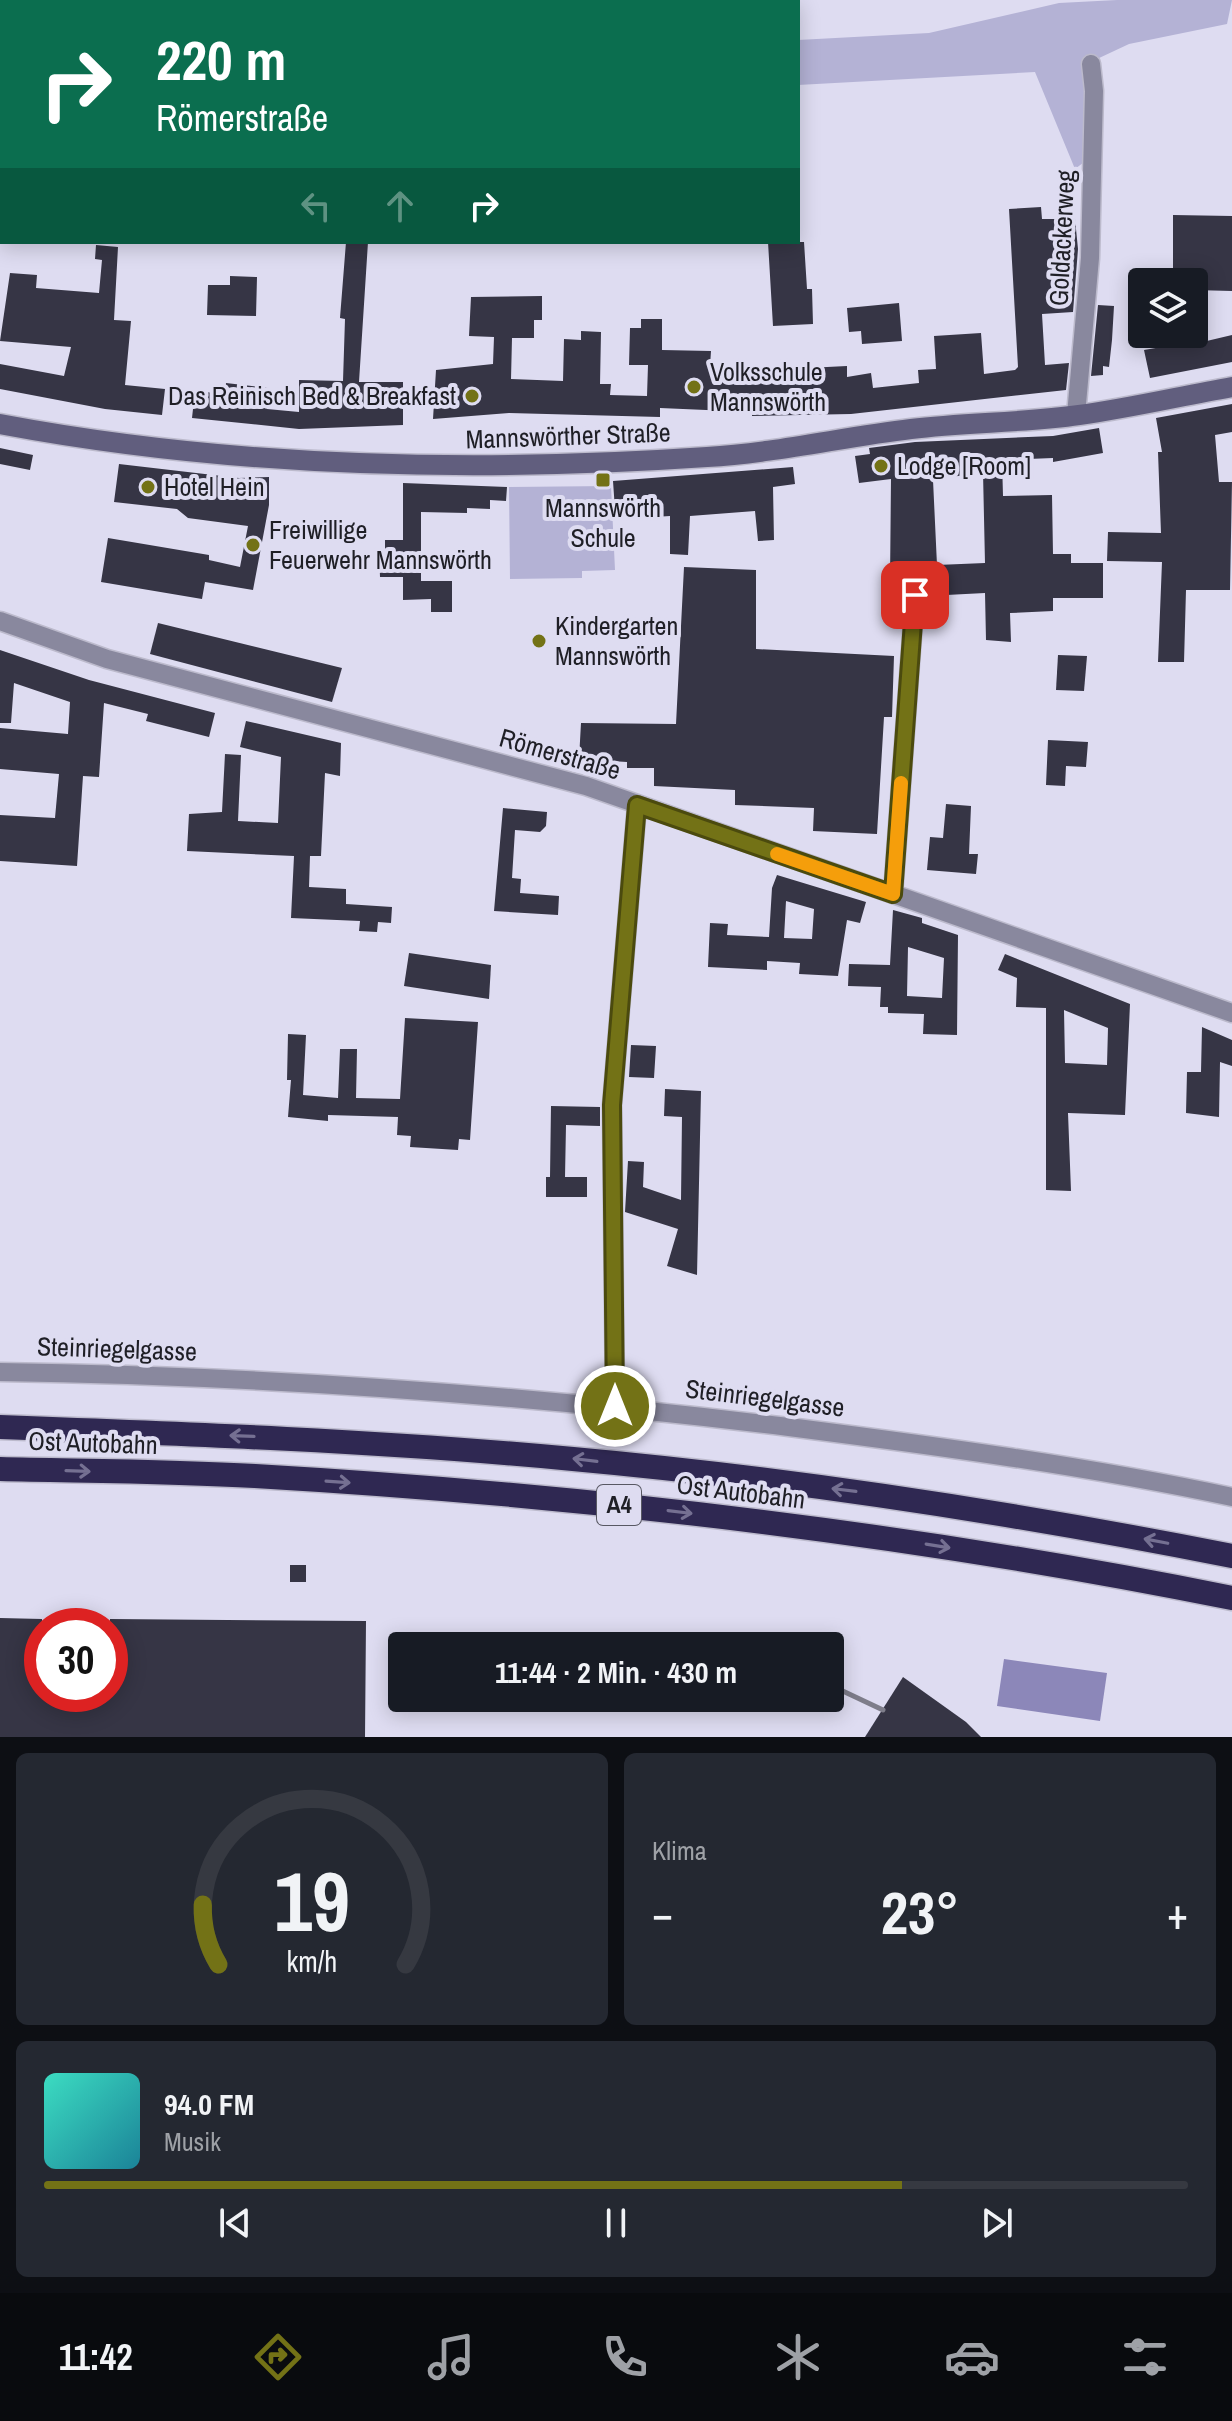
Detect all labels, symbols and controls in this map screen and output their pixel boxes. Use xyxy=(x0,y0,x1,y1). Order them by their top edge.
text: 220 m xyxy=(156,22,286,97)
icon: right xyxy=(24,32,128,136)
text: Römerstraße xyxy=(156,94,328,142)
street label: Goldackerweg xyxy=(1040,169,1083,307)
icon: left xyxy=(294,184,338,228)
icon: ahead xyxy=(378,184,422,228)
icon: right xyxy=(462,184,506,228)
map controls xyxy=(1128,268,1208,348)
button: layers xyxy=(1128,268,1208,348)
place label: Volksschule Mannswörth xyxy=(710,354,826,419)
place label: Das Reinisch Bed & Breakfast xyxy=(168,378,456,413)
marker: Volksschule Mannswörth xyxy=(685,378,703,396)
marker: Das Reinisch Bed & Breakfast xyxy=(463,387,481,405)
street label: Mannswörther Straße xyxy=(465,414,671,457)
place label: Lodge [Room] xyxy=(897,448,1031,483)
marker: Lodge [Room] xyxy=(872,457,890,475)
place label: Hotel Hein xyxy=(164,469,265,504)
marker: Mannswörth Schule xyxy=(594,471,612,489)
marker: Hotel Hein xyxy=(139,478,157,496)
place label: Mannswörth Schule xyxy=(545,490,661,555)
place label: Freiwillige Feuerwehr Mannswörth xyxy=(269,512,492,577)
marker: Freiwillige Feuerwehr Mannswörth xyxy=(244,536,262,554)
pin xyxy=(881,561,949,629)
icon: arrive xyxy=(893,573,937,617)
place label: Kindergarten Mannswörth xyxy=(555,608,678,673)
marker: Kindergarten Mannswörth xyxy=(530,632,548,650)
street label: Römerstraße xyxy=(496,720,625,787)
street label: Steinriegelgasse xyxy=(36,1328,198,1369)
position arrow xyxy=(573,1364,657,1448)
street label: Steinriegelgasse xyxy=(684,1370,847,1425)
street label: Ost Autobahn xyxy=(28,1423,158,1462)
one-way arrow xyxy=(229,1428,256,1443)
one-way arrow xyxy=(573,1452,599,1467)
one-way arrow xyxy=(64,1463,91,1478)
street label: Ost Autobahn xyxy=(675,1466,807,1517)
one-way arrow xyxy=(324,1475,351,1490)
one-way arrow xyxy=(831,1483,858,1498)
road number: A4 xyxy=(597,1485,641,1525)
one-way arrow xyxy=(666,1505,693,1520)
one-way arrow xyxy=(1143,1533,1169,1548)
one-way arrow xyxy=(925,1539,950,1554)
speed limit sign: 30 xyxy=(24,1608,128,1712)
text: 11:44 · 2 Min. · 430 m xyxy=(495,1652,737,1692)
text: Klima xyxy=(652,1833,707,1868)
text: 19 xyxy=(274,1845,350,1957)
text: 23° xyxy=(881,1872,959,1953)
text: − xyxy=(652,1883,673,1943)
text: + xyxy=(1167,1883,1188,1943)
text: km/h xyxy=(287,1942,337,1981)
text: 94.0 FM xyxy=(164,2084,254,2124)
text: Musik xyxy=(164,2124,221,2159)
icon: previous xyxy=(213,2201,257,2245)
icon: pause xyxy=(594,2201,638,2245)
icon: next xyxy=(975,2201,1019,2245)
icon: directions xyxy=(250,2329,306,2385)
icon: music xyxy=(423,2329,479,2385)
icon: phone xyxy=(597,2329,653,2385)
icon: climate xyxy=(770,2329,826,2385)
icon: car xyxy=(944,2329,1000,2385)
icon: filters xyxy=(1117,2329,1173,2385)
text: 11:42 xyxy=(59,2333,133,2381)

